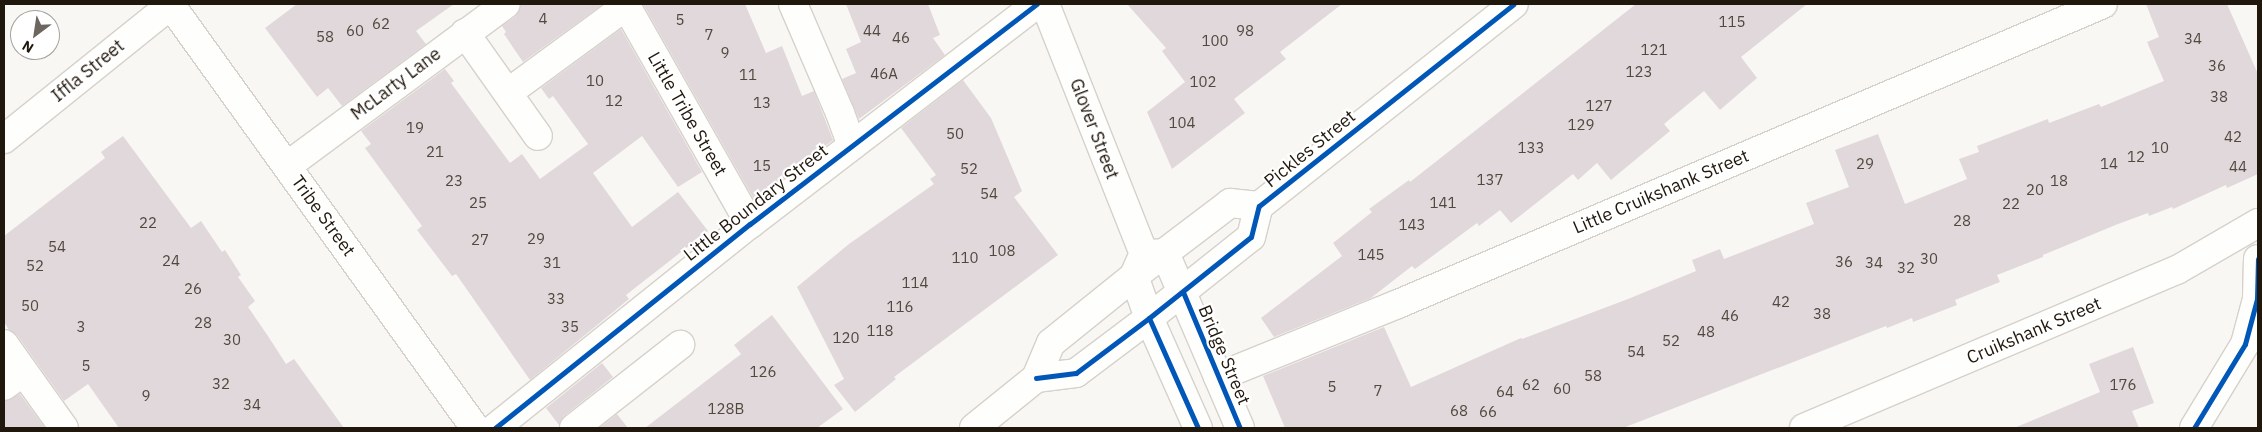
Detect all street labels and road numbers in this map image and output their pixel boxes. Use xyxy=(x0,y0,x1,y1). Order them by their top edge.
street label: Iffla Street xyxy=(47,35,129,107)
street label: McLarty Lane xyxy=(347,43,445,125)
street label: Little Tribe Street xyxy=(643,48,731,180)
street label: Glover Street xyxy=(1065,76,1123,182)
street label: Pickles Street xyxy=(1260,106,1360,192)
street label: Little Boundary Street xyxy=(680,140,832,266)
street label: Little Cruikshank Street xyxy=(1570,145,1752,239)
street label: Tribe Street xyxy=(286,171,360,261)
street label: Cruikshank Street xyxy=(1964,293,2104,369)
street label: Bridge Street xyxy=(1193,302,1255,408)

